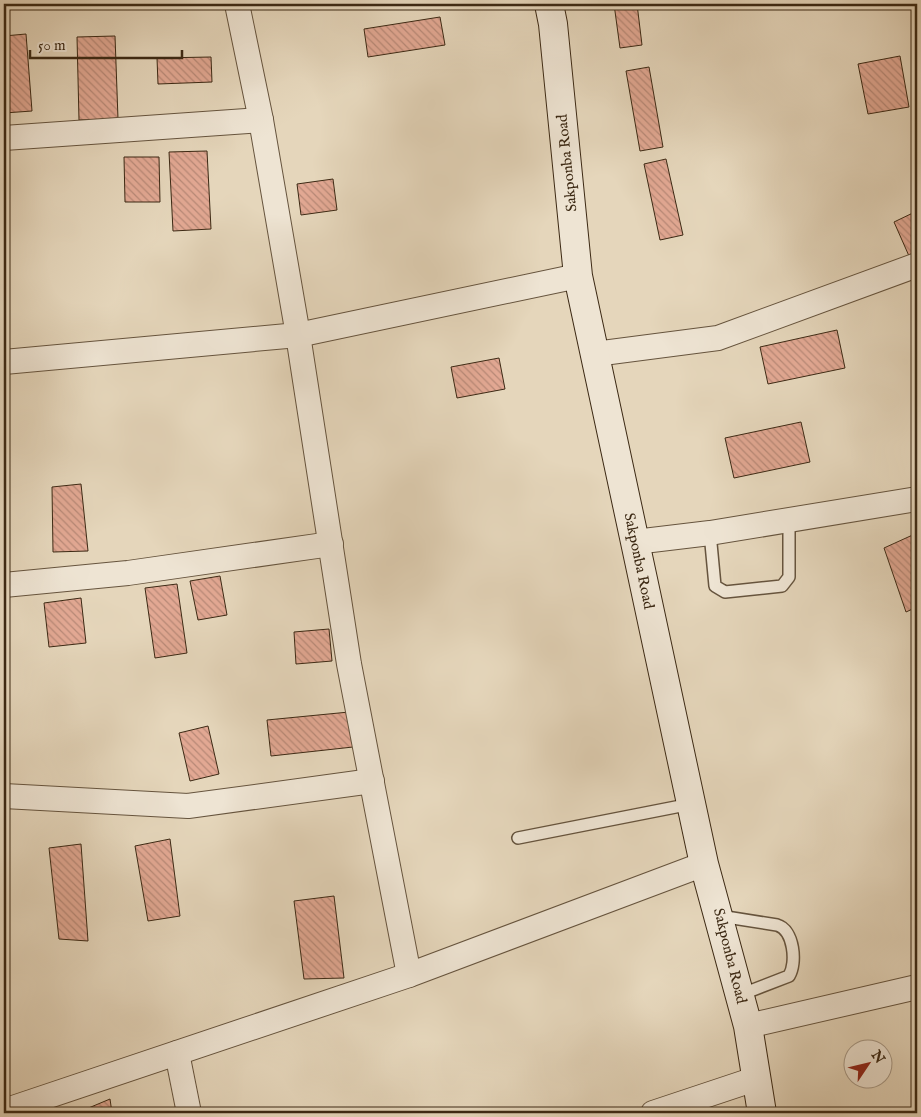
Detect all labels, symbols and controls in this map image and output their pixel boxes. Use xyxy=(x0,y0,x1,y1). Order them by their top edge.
scale bar xyxy=(30,28,182,60)
text: 50 m xyxy=(38,36,66,55)
street label: Sakponba Road xyxy=(552,112,582,213)
street label: Sakponba Road xyxy=(620,511,659,612)
street label: Sakponba Road xyxy=(709,906,751,1007)
north arrow xyxy=(844,1040,894,1090)
text: N xyxy=(866,1046,889,1067)

